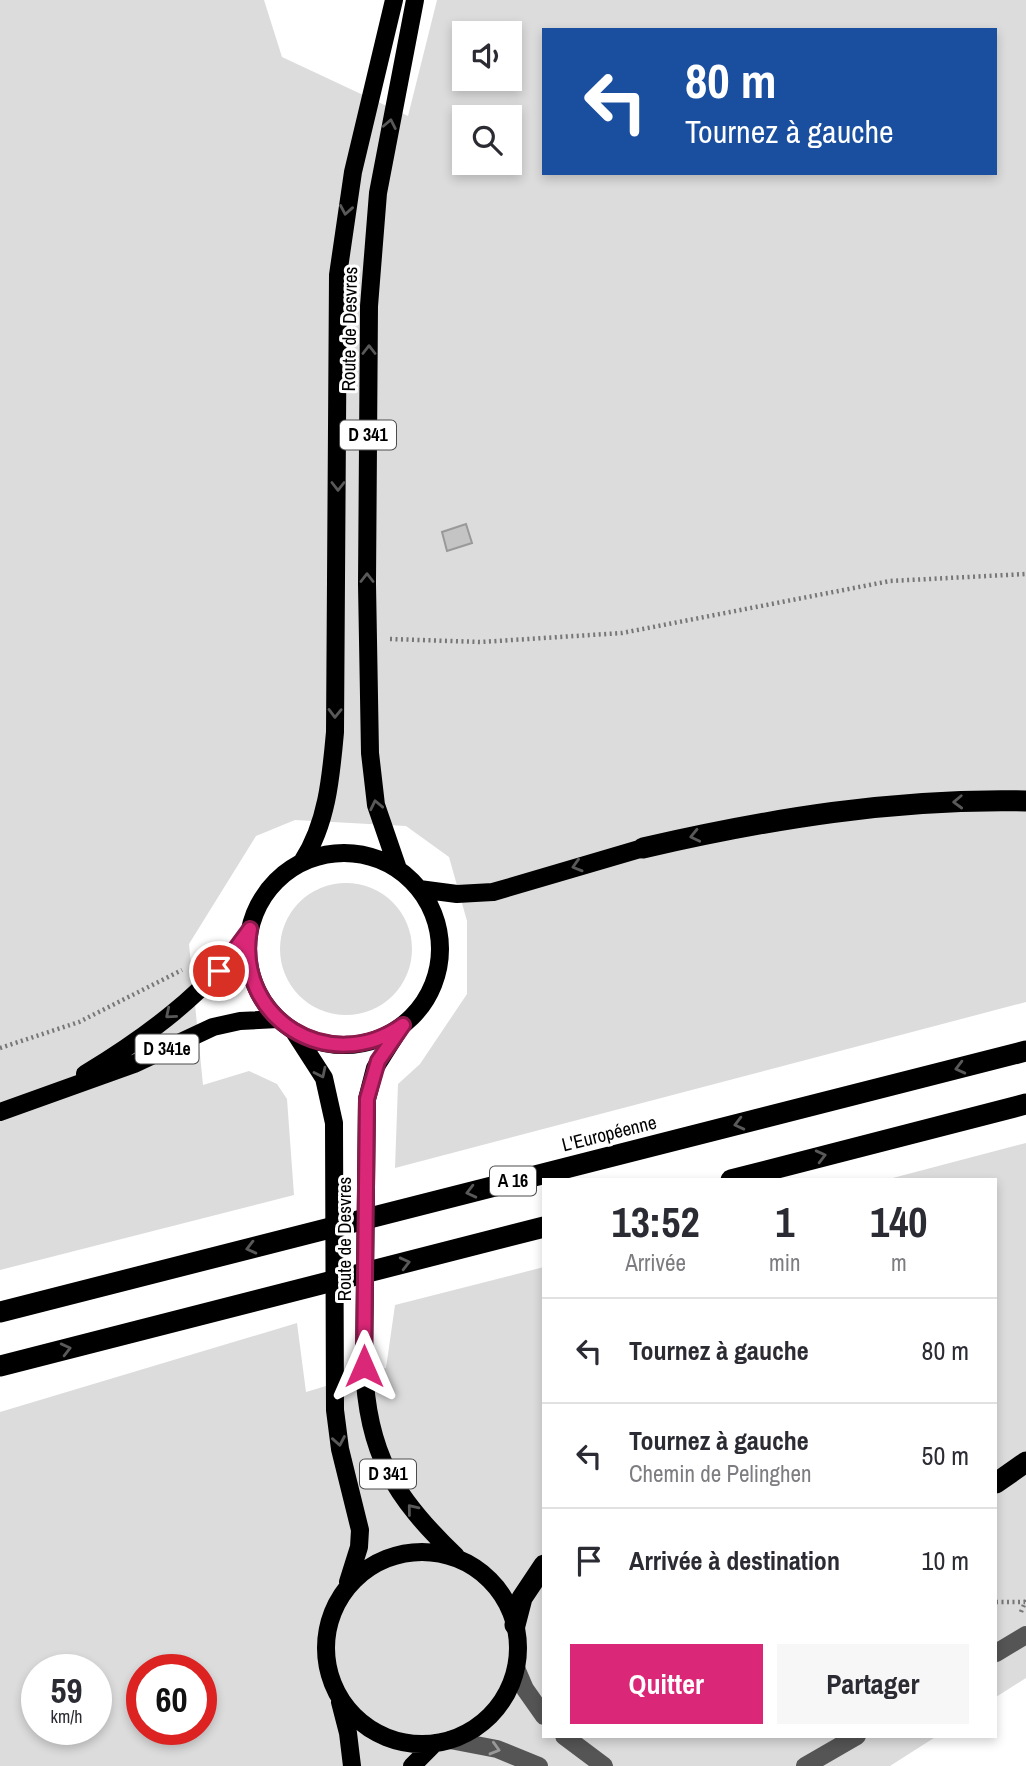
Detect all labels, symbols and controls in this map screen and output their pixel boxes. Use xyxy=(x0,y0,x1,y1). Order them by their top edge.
map controls xyxy=(452,21,522,175)
button: sound xyxy=(452,21,522,91)
text: 80 m xyxy=(685,47,777,113)
icon: left xyxy=(570,56,661,147)
button: search xyxy=(452,105,522,175)
text: Tournez à gauche xyxy=(685,110,894,153)
one-way arrow xyxy=(381,118,396,130)
one-way arrow xyxy=(339,204,354,216)
street label: Route de Desvres xyxy=(335,266,363,392)
one-way arrow xyxy=(361,345,377,355)
road number: D 341 xyxy=(340,421,396,450)
one-way arrow xyxy=(330,481,346,492)
one-way arrow xyxy=(359,572,375,583)
one-way arrow xyxy=(328,708,343,719)
one-way arrow xyxy=(952,794,963,809)
one-way arrow xyxy=(370,799,385,811)
one-way arrow xyxy=(689,828,701,842)
one-way arrow xyxy=(571,858,583,873)
pin xyxy=(189,941,249,1001)
icon: arrive xyxy=(200,952,238,990)
one-way arrow xyxy=(165,1006,178,1018)
road number: D 341e xyxy=(136,1034,198,1064)
one-way arrow xyxy=(954,1060,966,1074)
one-way arrow xyxy=(312,1066,326,1078)
street label: L'Européenne xyxy=(559,1109,659,1157)
one-way arrow xyxy=(734,1116,746,1130)
one-way arrow xyxy=(815,1150,827,1164)
road number: A 16 xyxy=(490,1166,536,1196)
street label: Route de Desvres xyxy=(331,1176,357,1301)
one-way arrow xyxy=(466,1184,478,1198)
text: 13:52 xyxy=(612,1194,700,1250)
text: 1 xyxy=(775,1194,794,1250)
text: 140 xyxy=(870,1194,928,1250)
one-way arrow xyxy=(245,1240,257,1254)
text: Arrivée xyxy=(625,1247,686,1278)
text: min xyxy=(769,1247,801,1278)
text: m xyxy=(891,1247,907,1278)
one-way arrow xyxy=(399,1257,411,1271)
position arrow xyxy=(327,1329,401,1403)
icon: left xyxy=(570,1332,608,1370)
text: Tournez à gauche xyxy=(629,1333,809,1368)
text: 80 m xyxy=(922,1333,969,1368)
one-way arrow xyxy=(60,1343,72,1357)
text: Tournez à gauche xyxy=(629,1423,809,1458)
one-way arrow xyxy=(331,1435,346,1447)
icon: left xyxy=(570,1437,608,1475)
text: 50 m xyxy=(922,1438,969,1473)
text: Chemin de Pelinghen xyxy=(629,1458,811,1489)
road number: D 341 xyxy=(360,1460,416,1489)
one-way arrow xyxy=(408,1505,420,1518)
icon: arrive xyxy=(570,1542,608,1580)
text: Arrivée à destination xyxy=(629,1543,840,1578)
text: 10 m xyxy=(922,1543,969,1578)
button: Quitter xyxy=(570,1644,763,1724)
button: Partager xyxy=(777,1644,969,1724)
speed limit sign: 60 xyxy=(126,1654,217,1745)
text: 59 xyxy=(51,1667,82,1714)
text: km/h xyxy=(51,1704,83,1729)
one-way arrow xyxy=(489,1741,501,1756)

